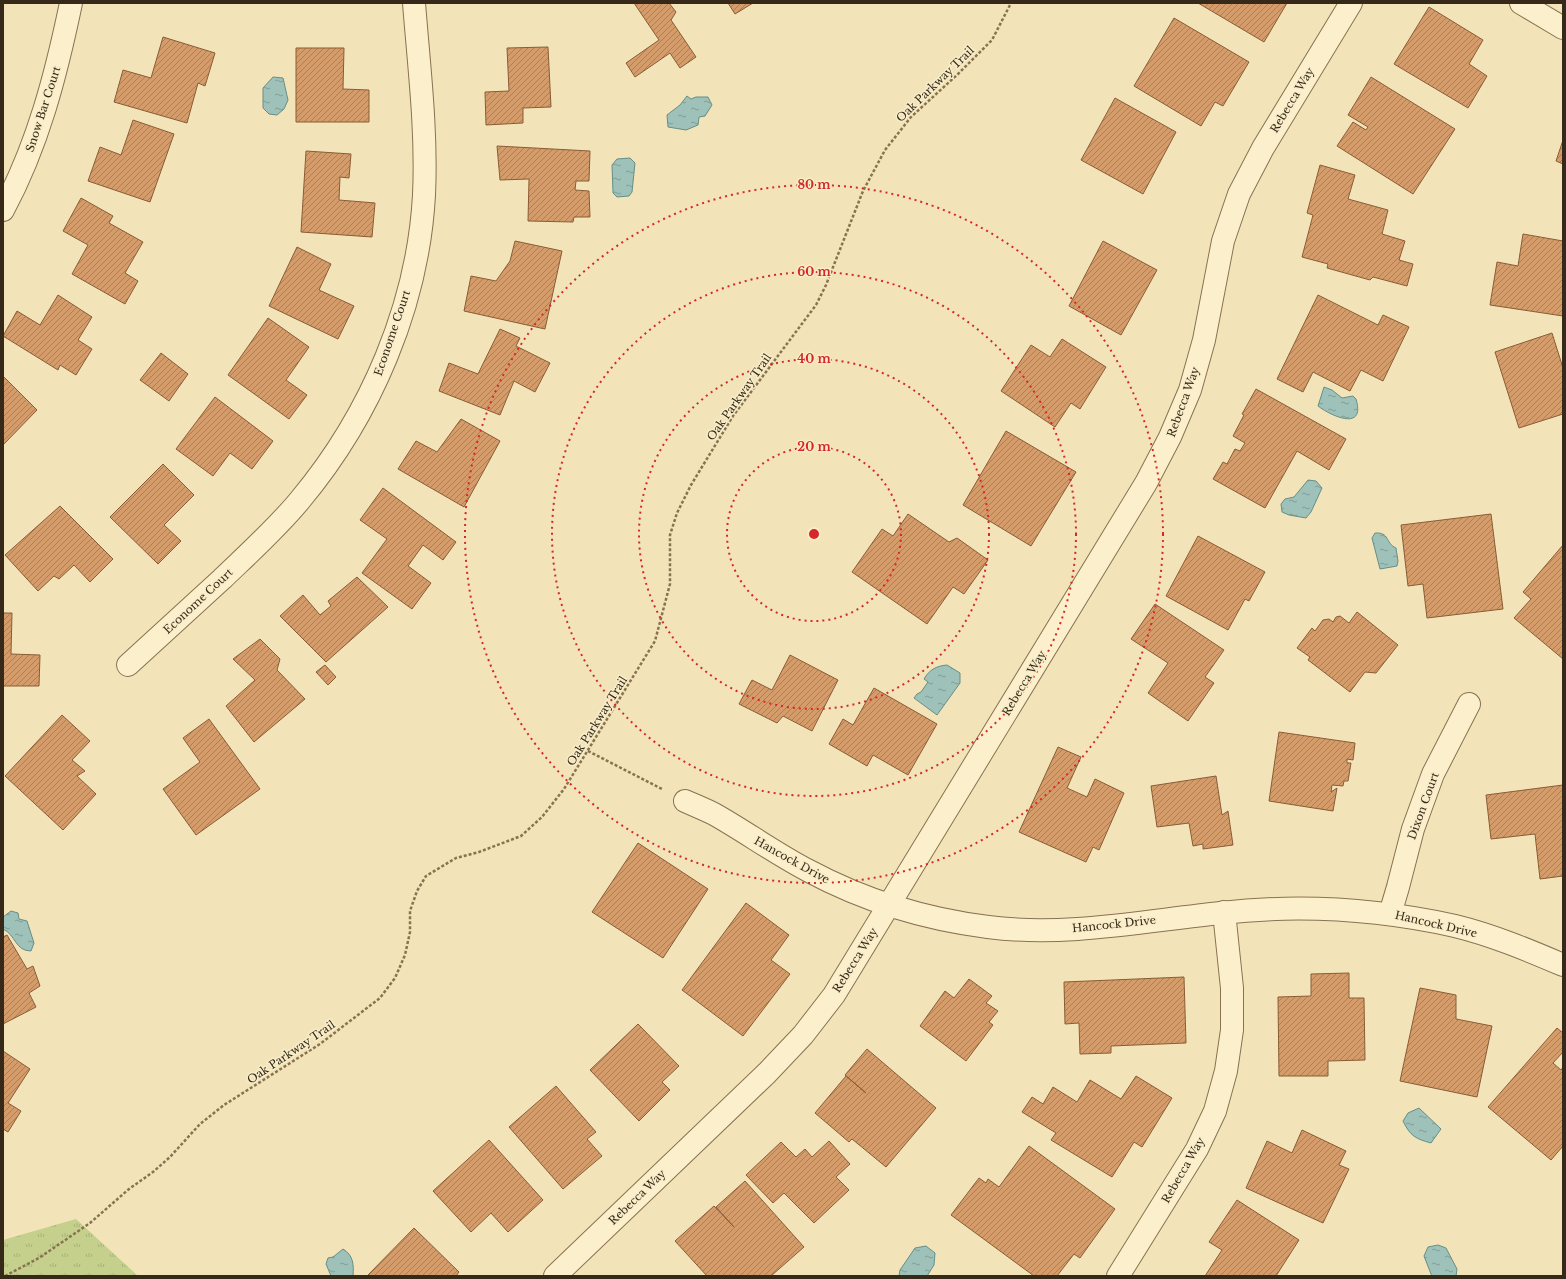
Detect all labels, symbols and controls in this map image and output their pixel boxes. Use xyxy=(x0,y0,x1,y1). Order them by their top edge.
street label: Oak Parkway Trail xyxy=(893,43,977,125)
street label: Snow Bar Court xyxy=(23,64,64,154)
street label: Rebecca Way xyxy=(1267,65,1317,135)
text: 80 m xyxy=(797,177,831,192)
text: 60 m xyxy=(797,264,832,279)
street label: Econome Court xyxy=(371,287,414,378)
street label: Oak Parkway Trail xyxy=(704,350,775,443)
text: 40 m xyxy=(797,351,831,366)
street label: Rebecca Way xyxy=(1164,365,1202,439)
text: 20 m xyxy=(797,439,831,454)
centre of rings xyxy=(807,527,821,541)
street label: Econome Court xyxy=(160,565,236,637)
street label: Rebecca Way xyxy=(999,648,1049,718)
street label: Oak Parkway Trail xyxy=(564,673,630,768)
street label: Dixon Court xyxy=(1404,770,1442,842)
street label: Hancock Drive xyxy=(752,834,832,886)
street label: Hancock Drive xyxy=(1393,908,1479,940)
street label: Hancock Drive xyxy=(1071,913,1157,935)
street label: Rebecca Way xyxy=(830,925,880,995)
street label: Oak Parkway Trail xyxy=(244,1017,338,1087)
street label: Rebecca Way xyxy=(1159,1135,1207,1205)
street label: Rebecca Way xyxy=(606,1166,668,1228)

